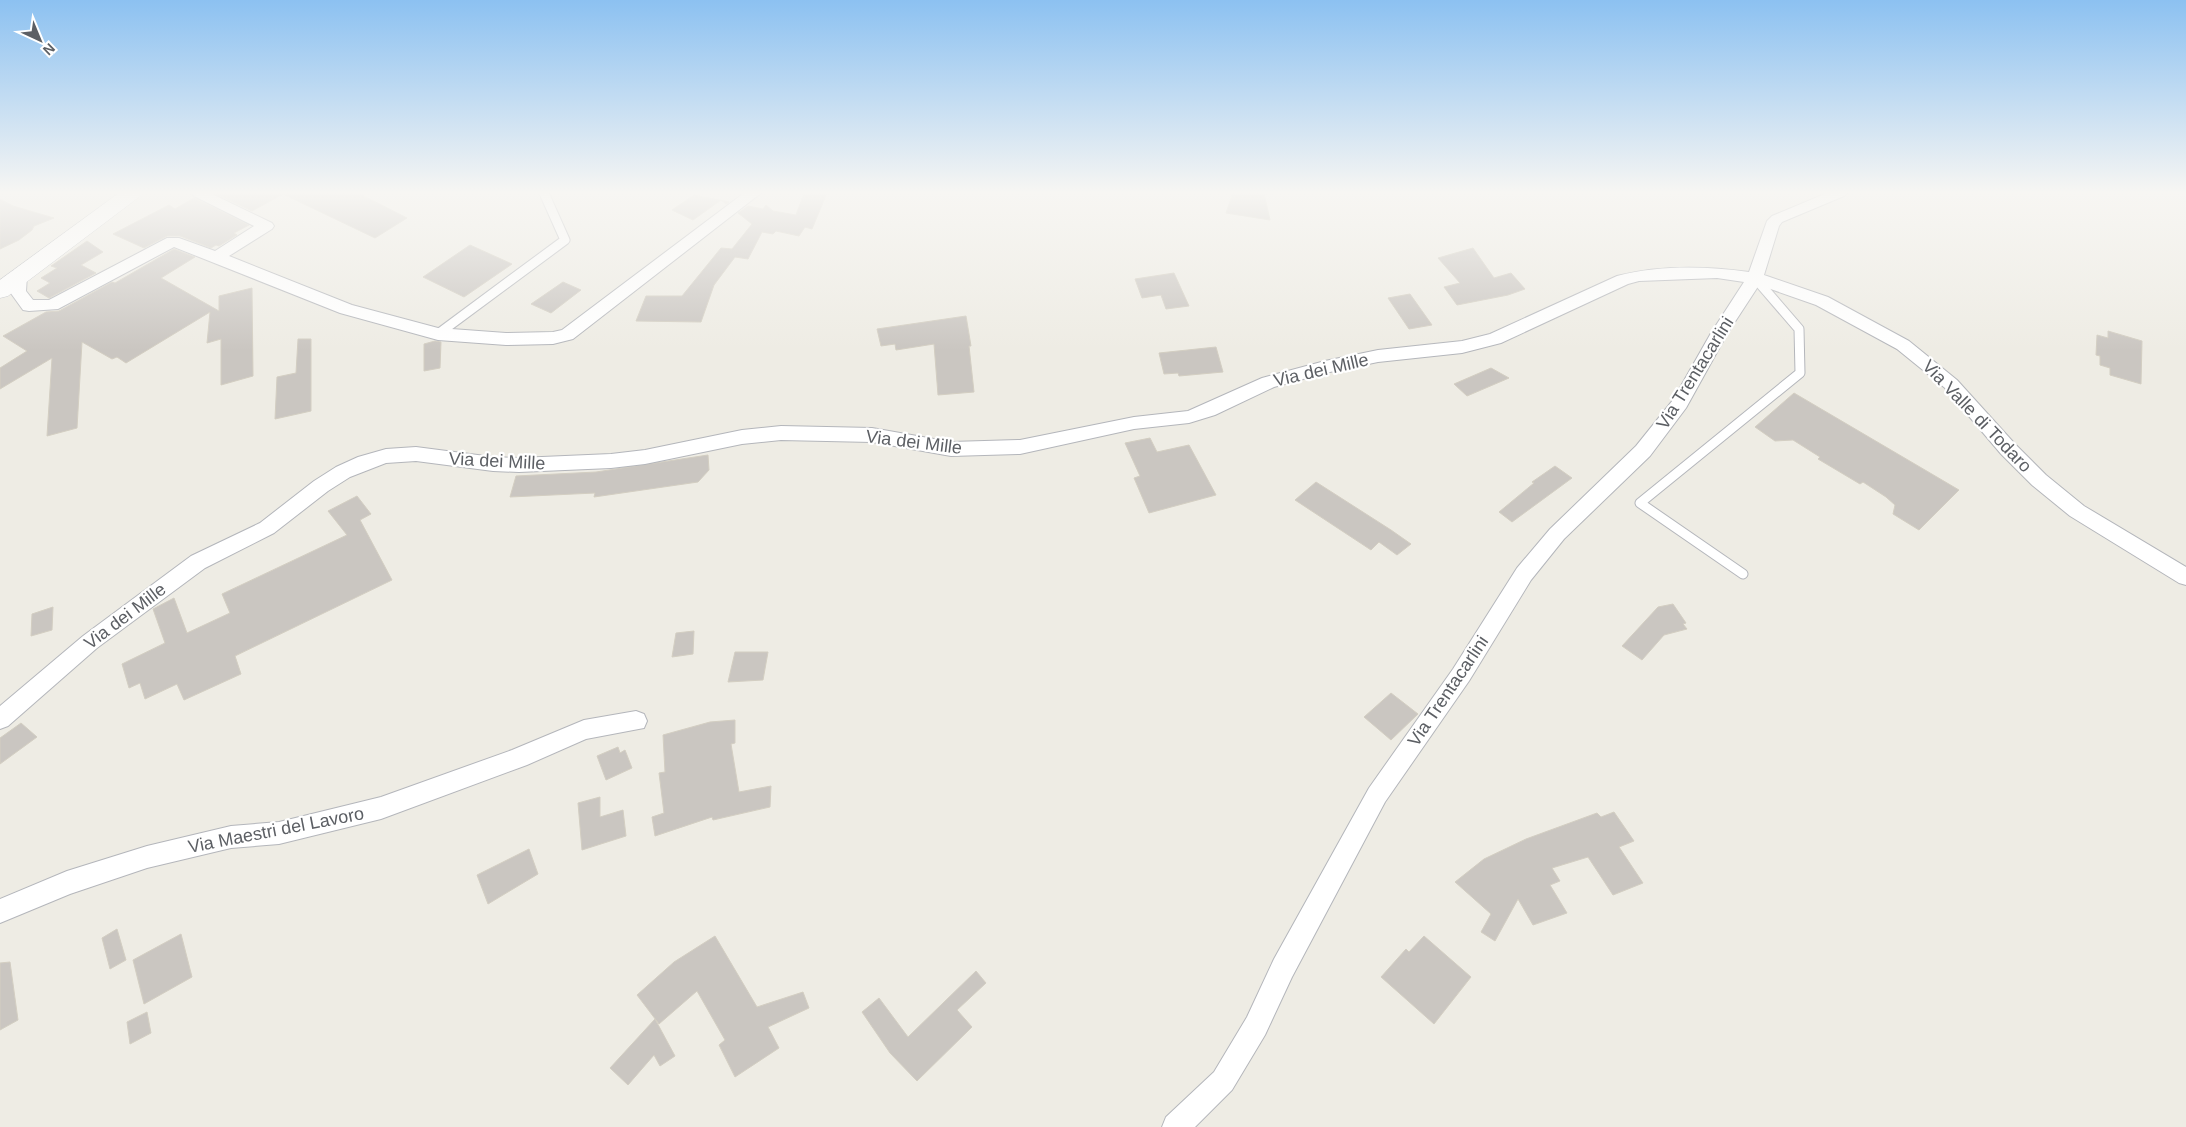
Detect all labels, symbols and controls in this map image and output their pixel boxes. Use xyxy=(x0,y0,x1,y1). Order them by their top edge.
north arrow xyxy=(15,15,65,65)
text: N xyxy=(40,40,58,59)
street label: Via Trentacarlini xyxy=(1652,313,1738,433)
street label: Via dei Mille xyxy=(1272,349,1370,391)
street label: Via Valle di Todaro xyxy=(1918,356,2036,476)
street label: Via dei Mille xyxy=(865,426,963,458)
street label: Via dei Mille xyxy=(448,448,546,474)
street label: Via dei Mille xyxy=(80,579,170,653)
street label: Via Trentacarlini xyxy=(1404,632,1492,750)
street label: Via Maestri del Lavoro xyxy=(186,803,366,857)

